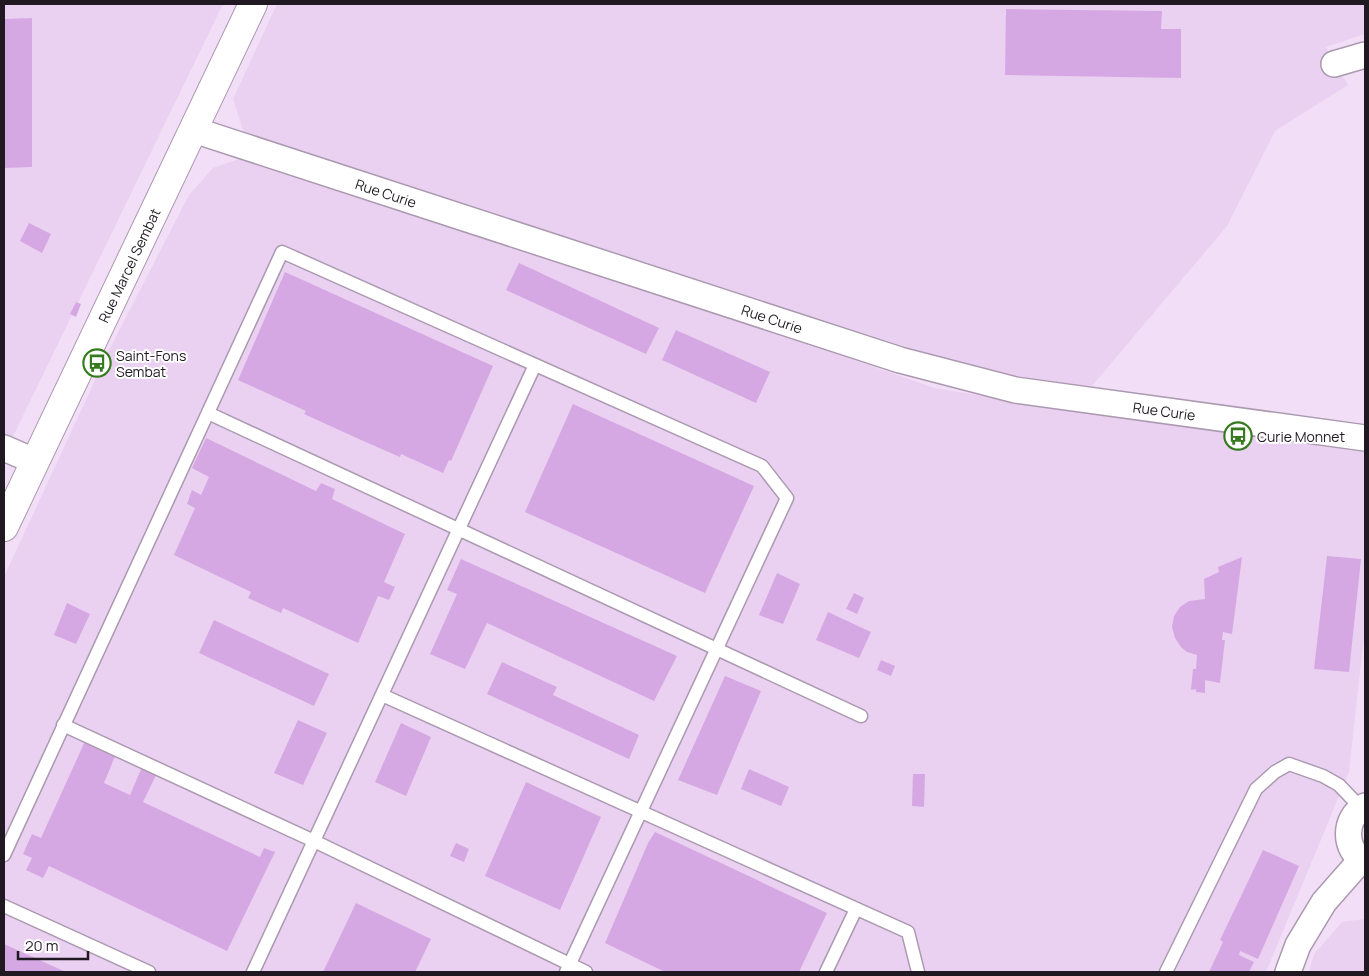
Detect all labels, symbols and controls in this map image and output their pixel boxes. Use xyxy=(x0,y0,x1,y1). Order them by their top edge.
street label: Rue Curie xyxy=(353,174,419,211)
street label: Rue Marcel Sembat xyxy=(93,204,164,326)
street label: Rue Curie xyxy=(739,300,805,337)
place label: Saint-Fons Sembat xyxy=(116,346,186,381)
bus stop icon: Saint-Fons Sembat xyxy=(82,348,112,378)
street label: Rue Curie xyxy=(1132,397,1197,424)
bus stop icon: Curie Monnet xyxy=(1223,421,1253,451)
place label: Curie Monnet xyxy=(1257,427,1345,446)
scale bar xyxy=(18,928,88,960)
text: 20 m xyxy=(25,935,58,956)

